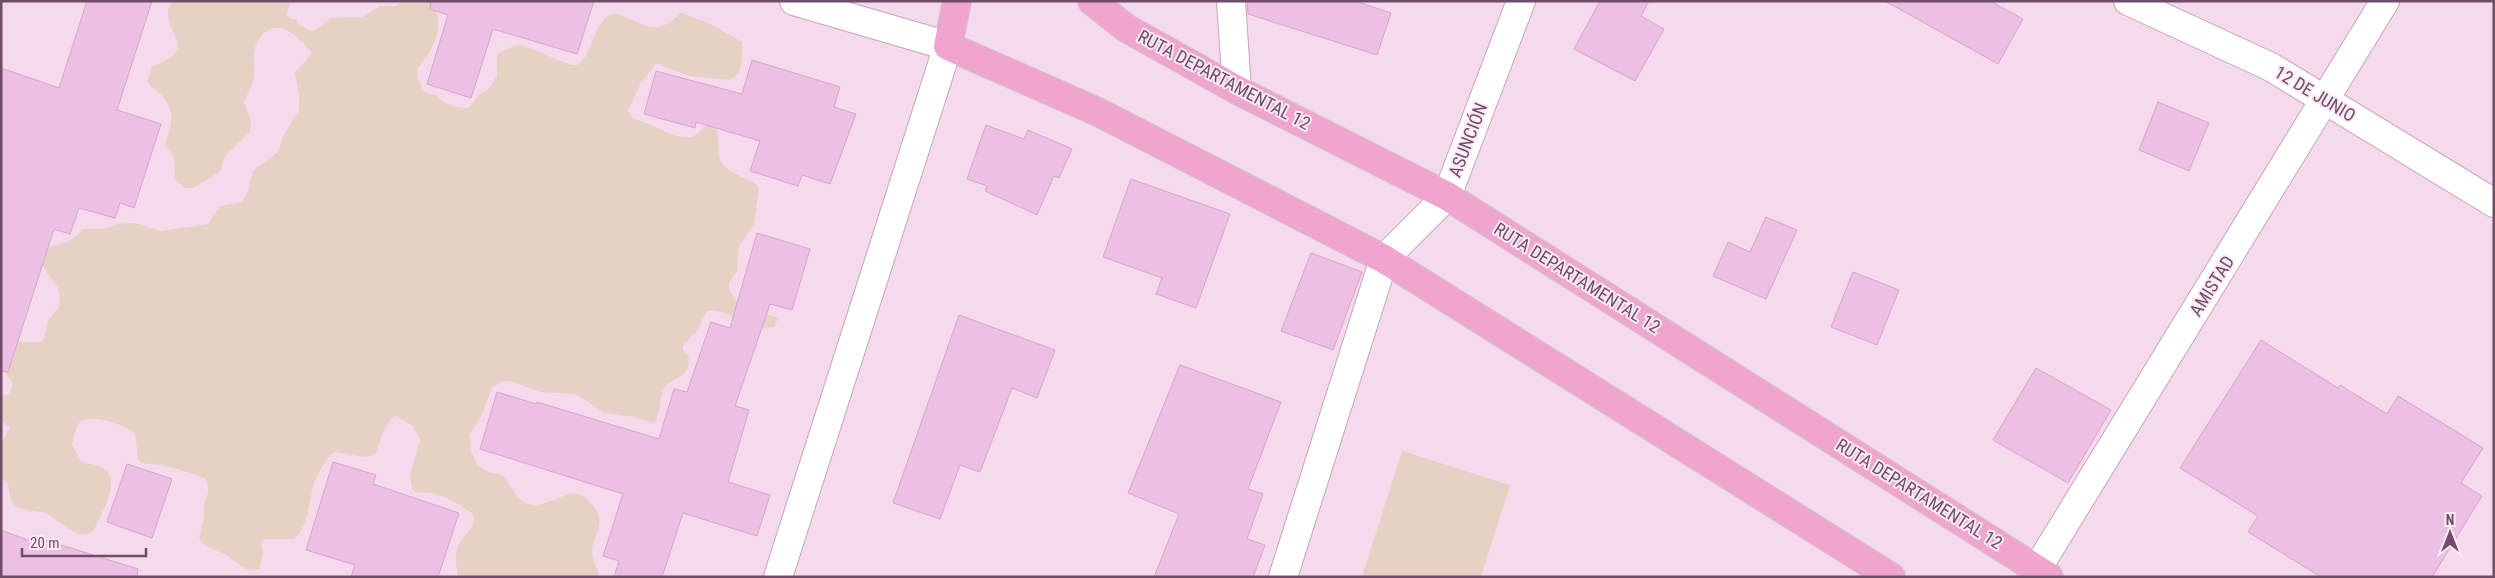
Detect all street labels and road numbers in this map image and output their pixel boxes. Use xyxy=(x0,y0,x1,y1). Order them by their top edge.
street label: RUTA DEPARTAMENTAL 12 xyxy=(1135,25,1314,134)
street label: 12 DE JUNIO xyxy=(2271,61,2359,126)
street label: ASUNCIÓN xyxy=(1444,100,1491,180)
street label: RUTA DEPARTAMENTAL 12 xyxy=(1490,218,1664,337)
street label: AMISTAD xyxy=(2185,252,2238,320)
street label: RUTA DEPARTAMENTAL 12 xyxy=(1832,434,2006,553)

